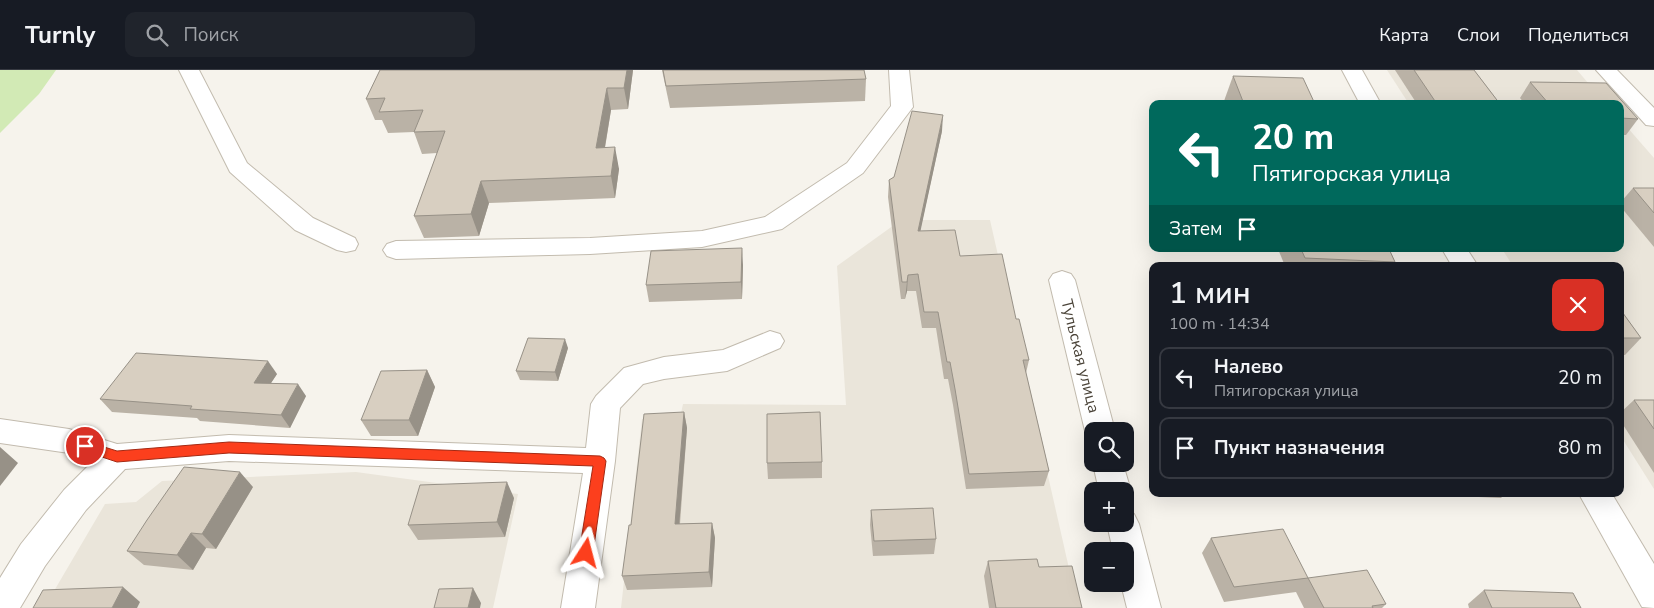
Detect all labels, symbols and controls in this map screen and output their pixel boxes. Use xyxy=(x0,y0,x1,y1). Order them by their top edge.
search box xyxy=(125,12,475,57)
text: Turnly xyxy=(25,19,95,51)
icon: search xyxy=(143,21,171,49)
text: Поиск xyxy=(183,22,239,48)
text: Карта xyxy=(1379,23,1429,47)
text: Слои xyxy=(1457,23,1500,47)
text: Поделиться xyxy=(1528,23,1629,47)
text: 20 m xyxy=(1252,114,1334,161)
icon: left xyxy=(1169,120,1234,185)
text: Пятигорская улица xyxy=(1252,159,1451,189)
icon: arrive xyxy=(1233,215,1261,243)
text: Затем xyxy=(1169,216,1223,242)
text: 1 мин xyxy=(1169,273,1251,314)
button: close xyxy=(1552,279,1604,331)
street label: Тульская улица xyxy=(1055,297,1105,415)
text: 100 m · 14:34 xyxy=(1169,313,1270,335)
text: Налево xyxy=(1214,354,1283,380)
icon: left xyxy=(1171,364,1199,392)
text: 20 m xyxy=(1558,365,1602,391)
text: Пятигорская улица xyxy=(1214,380,1359,402)
map controls xyxy=(1084,422,1134,592)
button: search xyxy=(1084,422,1134,472)
pin xyxy=(64,425,106,467)
icon: arrive xyxy=(71,432,99,460)
icon: arrive xyxy=(1171,434,1199,462)
text: Пункт назначения xyxy=(1214,435,1385,461)
text: 80 m xyxy=(1558,435,1602,461)
button: + xyxy=(1084,482,1134,532)
position arrow xyxy=(559,526,611,578)
button: − xyxy=(1084,542,1134,592)

